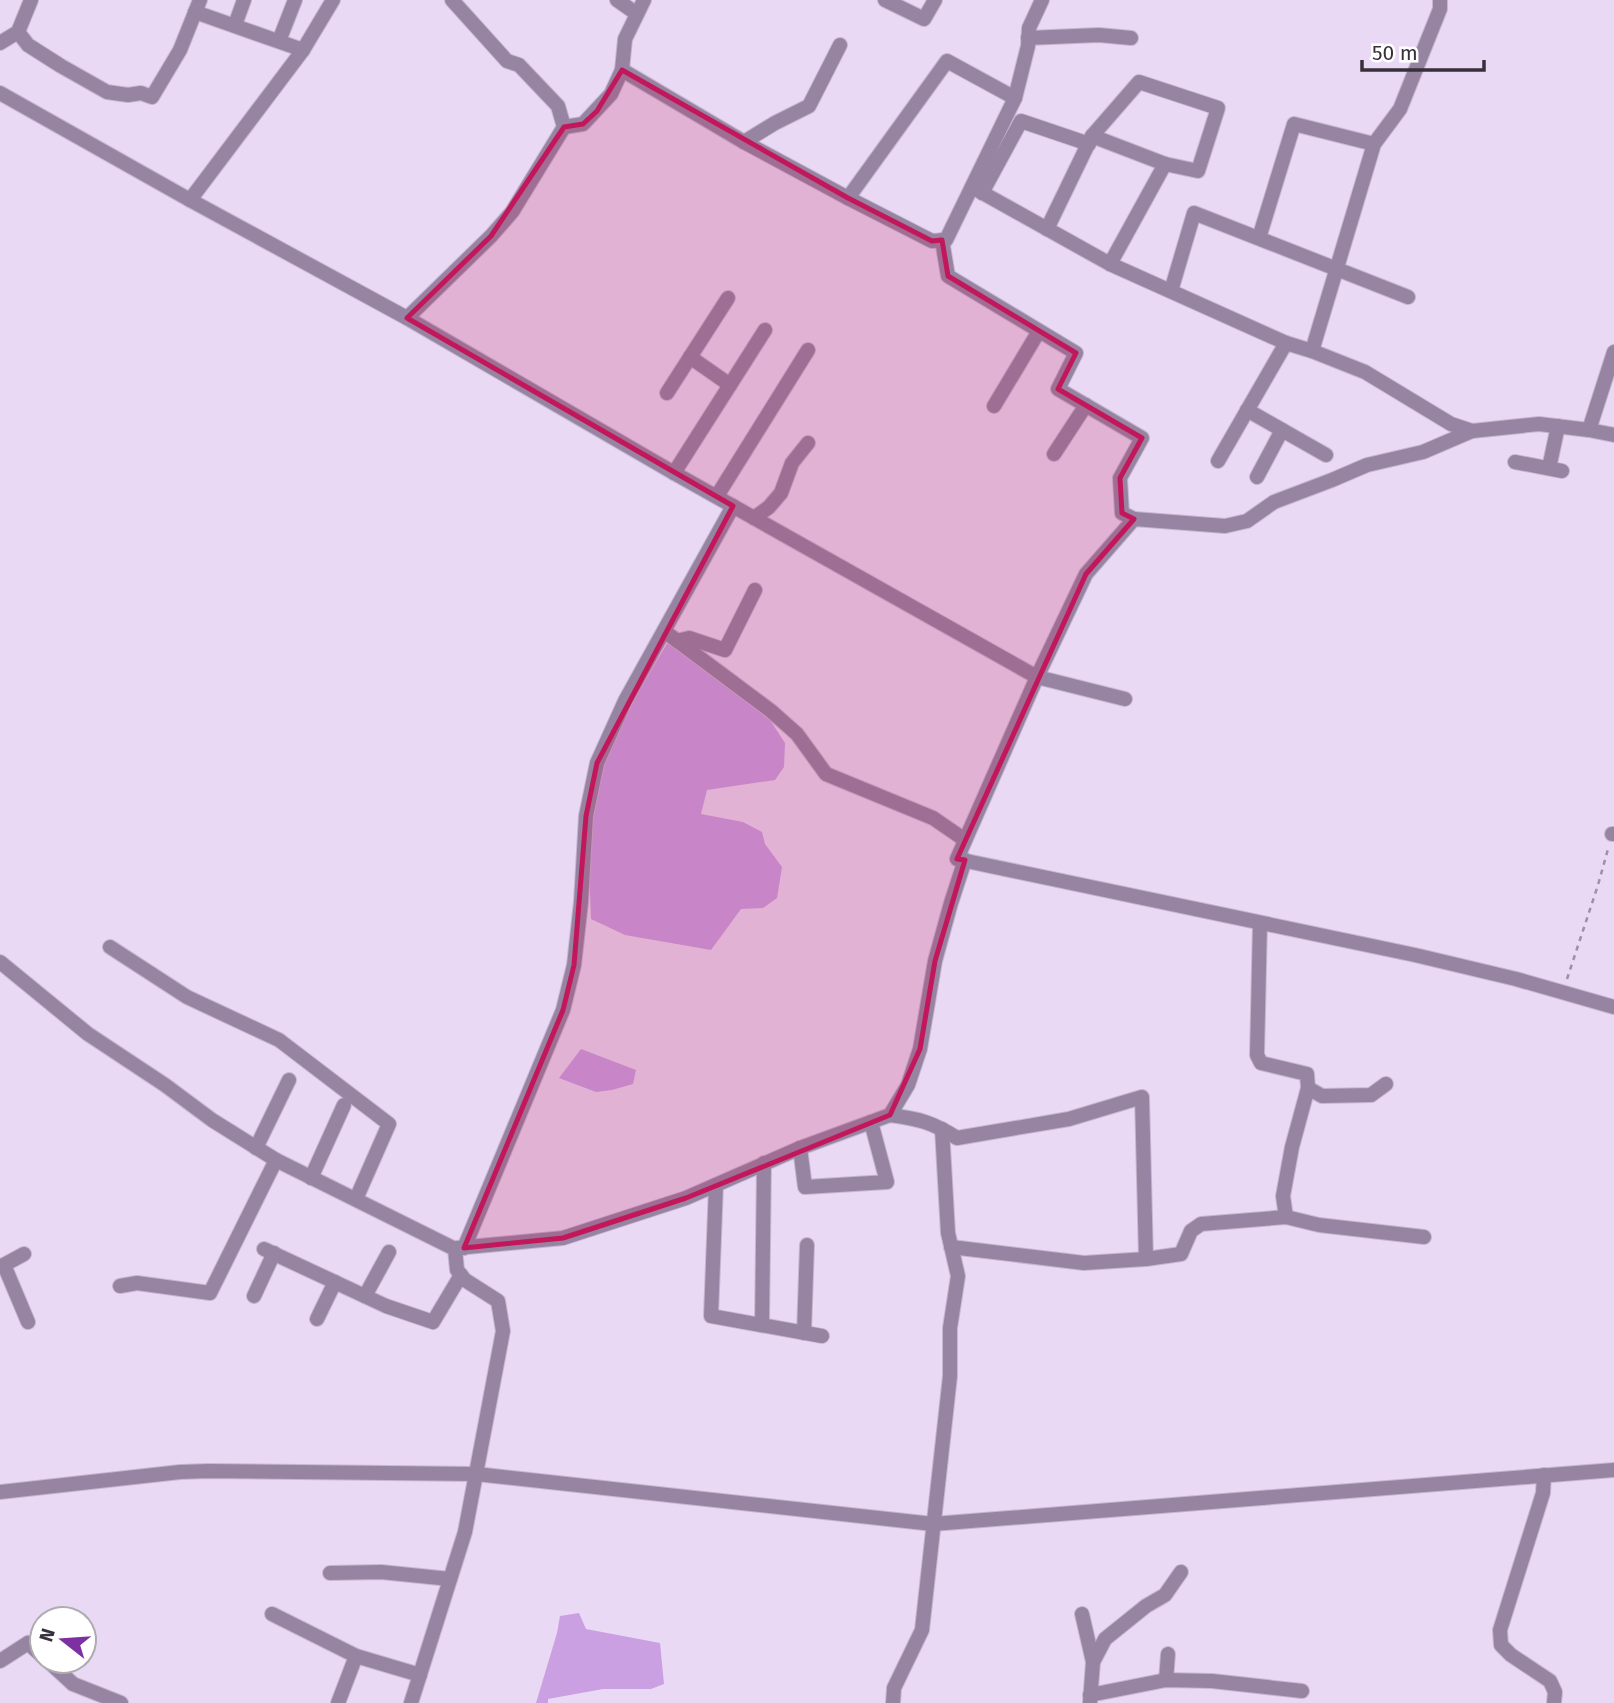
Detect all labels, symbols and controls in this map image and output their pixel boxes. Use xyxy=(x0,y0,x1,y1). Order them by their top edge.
scale bar xyxy=(1362,28,1484,72)
text: 50 m xyxy=(1372,40,1418,66)
north arrow xyxy=(28,1605,98,1675)
text: N xyxy=(34,1626,60,1645)

